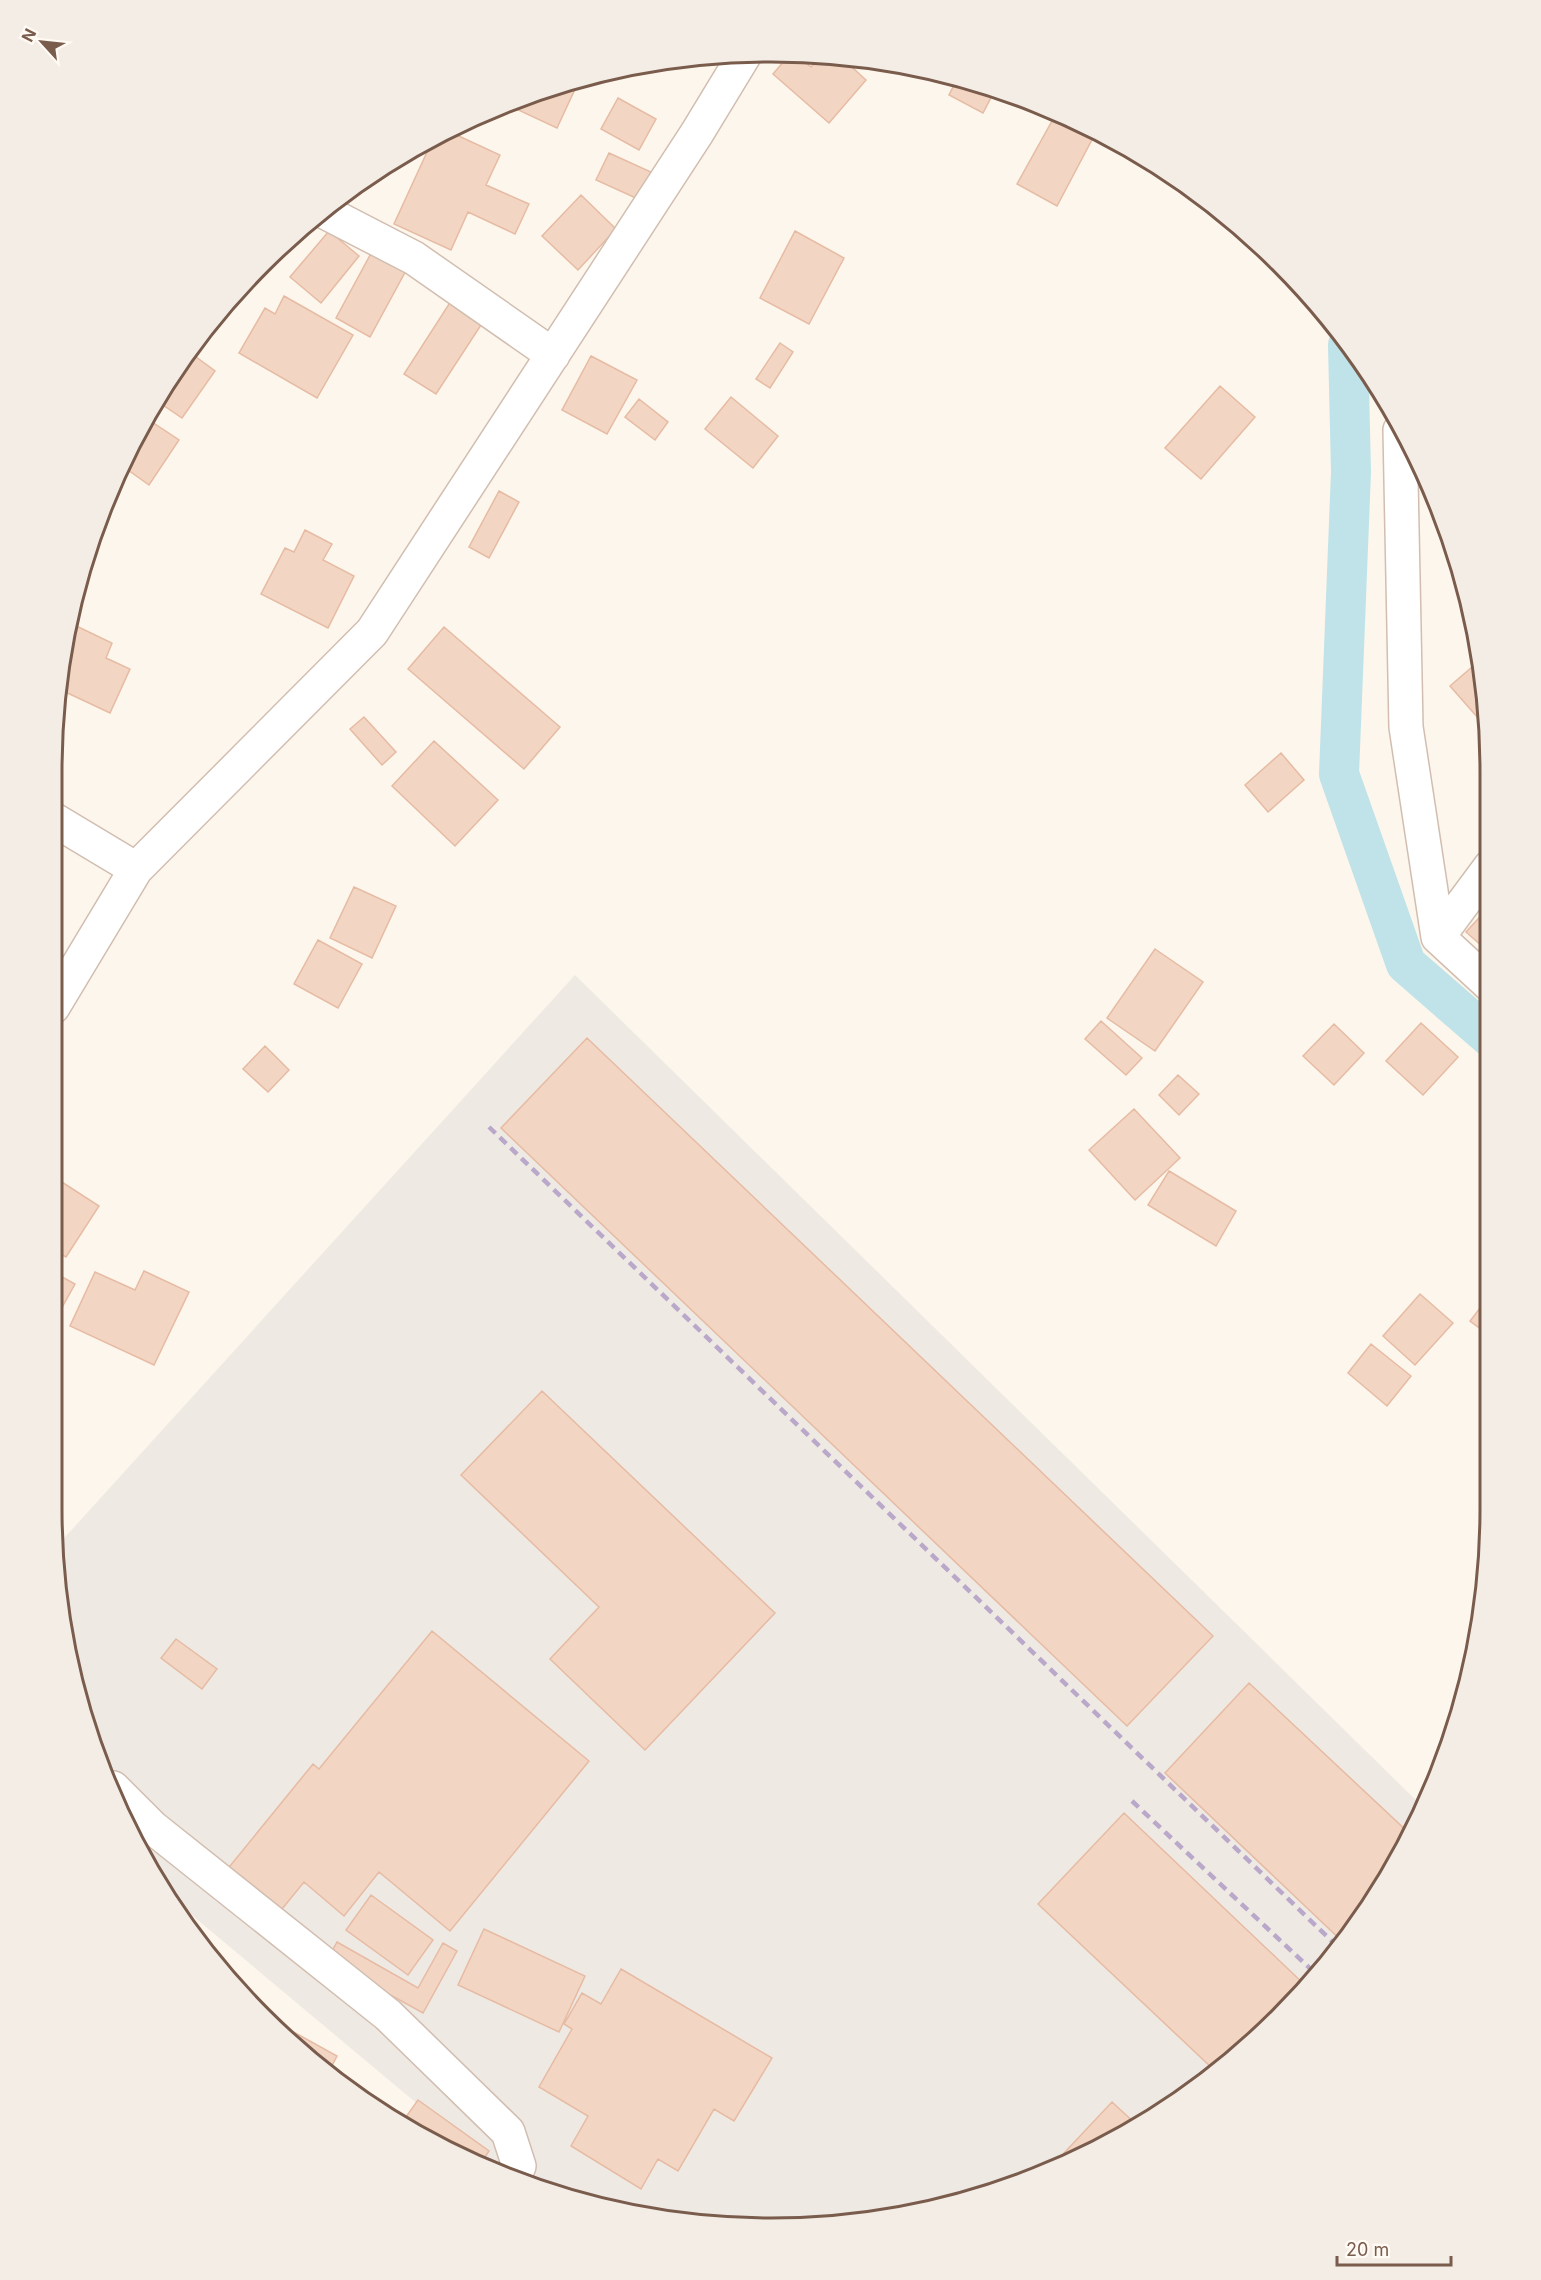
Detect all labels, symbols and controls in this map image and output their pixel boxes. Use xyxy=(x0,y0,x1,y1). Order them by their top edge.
north arrow xyxy=(12,12,72,72)
text: N xyxy=(17,25,40,45)
scale bar xyxy=(1337,2229,1451,2267)
text: 20 m xyxy=(1346,2239,1389,2260)

